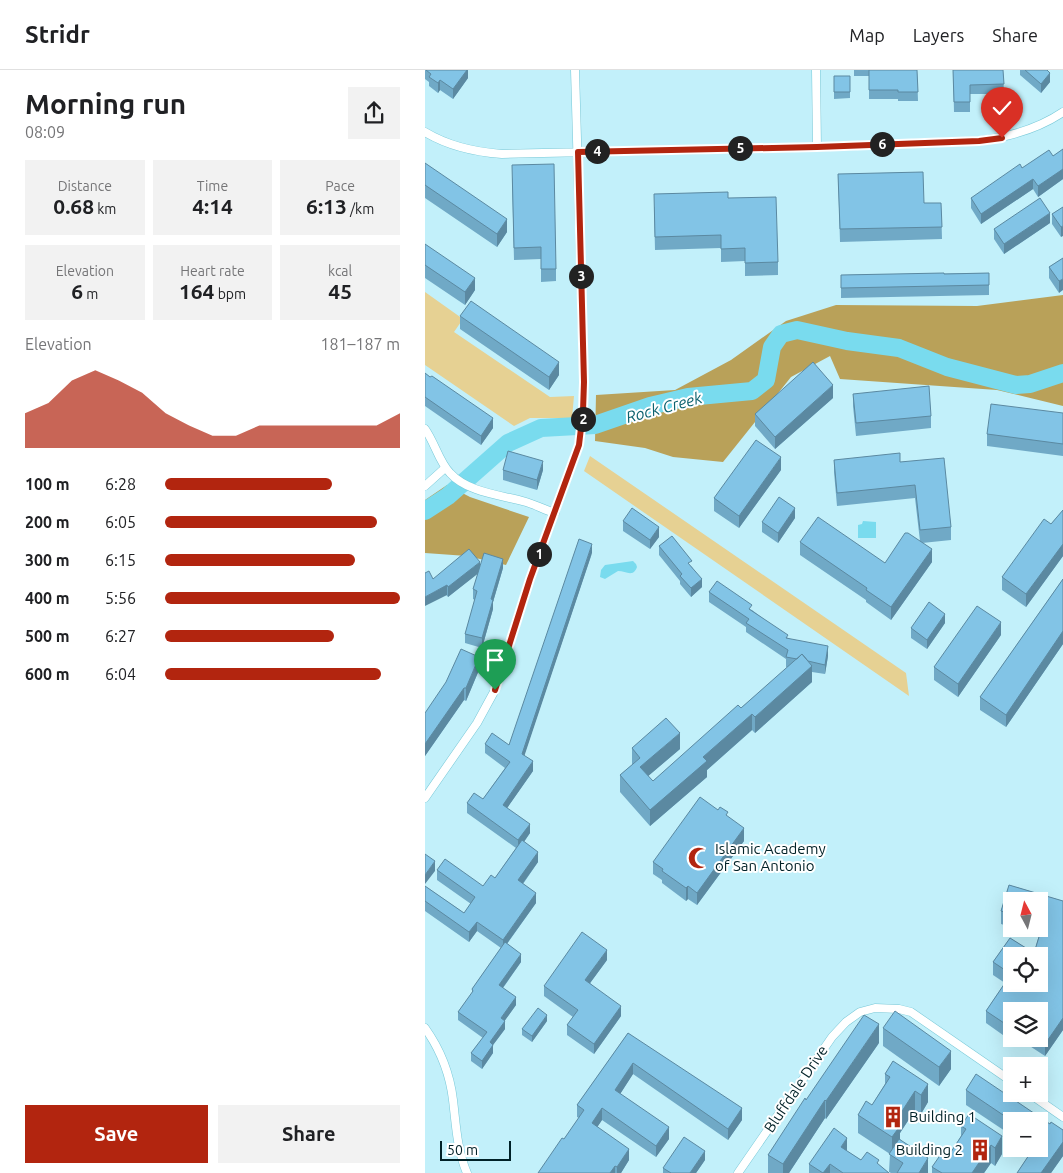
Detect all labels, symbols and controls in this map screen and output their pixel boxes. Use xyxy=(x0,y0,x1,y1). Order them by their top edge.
text: Stridr xyxy=(25,21,90,48)
text: Map xyxy=(849,25,885,45)
text: Layers xyxy=(913,25,964,45)
text: Share xyxy=(992,25,1038,45)
button: share xyxy=(348,87,400,139)
pin xyxy=(981,87,1023,138)
text: Morning run xyxy=(25,88,186,119)
icon: check xyxy=(988,94,1016,122)
text: 08:09 xyxy=(25,123,65,141)
pin: 6 xyxy=(869,132,895,156)
pin: 5 xyxy=(727,136,753,160)
text: 6 xyxy=(879,136,886,152)
pin: 4 xyxy=(585,138,609,164)
text: 5 xyxy=(737,140,744,156)
text: 4 xyxy=(594,143,601,159)
text: Distance xyxy=(58,178,112,194)
text: Time xyxy=(197,178,228,194)
text: Pace xyxy=(325,178,355,194)
text: 0.68 xyxy=(53,194,94,218)
text: 4:14 xyxy=(192,194,233,218)
text: 6:13 xyxy=(306,194,347,218)
text: km xyxy=(94,201,116,217)
text: /km xyxy=(347,201,374,217)
text: Elevation xyxy=(56,263,114,279)
text: Heart rate xyxy=(180,263,245,279)
text: kcal xyxy=(328,263,352,279)
pin: 3 xyxy=(569,264,593,288)
text: 3 xyxy=(578,268,585,284)
text: 6 xyxy=(71,279,83,303)
text: 164 xyxy=(179,279,214,303)
text: 45 xyxy=(328,279,352,303)
text: m xyxy=(83,286,98,302)
text: bpm xyxy=(214,286,246,302)
text: Elevation xyxy=(25,335,92,353)
text: 181–187 m xyxy=(320,335,400,353)
water label: Rock Creek xyxy=(624,388,705,426)
pin: 2 xyxy=(571,406,595,432)
text: 2 xyxy=(580,411,587,427)
text: 100 m xyxy=(25,475,70,493)
text: 6:28 xyxy=(105,475,136,493)
text: 200 m xyxy=(25,513,70,531)
text: 6:05 xyxy=(105,513,136,531)
pin: 1 xyxy=(527,542,551,566)
text: 1 xyxy=(536,546,543,562)
text: 300 m xyxy=(25,551,70,569)
text: 6:15 xyxy=(105,551,136,569)
text: 400 m xyxy=(25,589,70,607)
text: 5:56 xyxy=(105,589,136,607)
text: 500 m xyxy=(25,627,70,645)
text: 6:27 xyxy=(105,627,136,645)
pin xyxy=(474,639,516,690)
icon: arrive xyxy=(481,646,509,674)
text: 600 m xyxy=(25,665,70,683)
text: 6:04 xyxy=(105,665,136,683)
place label: Islamic Academy of San Antonio xyxy=(715,840,826,874)
mosque icon: Islamic Academy of San Antonio xyxy=(686,845,712,871)
north arrow xyxy=(1003,892,1047,938)
map controls xyxy=(1003,892,1048,1157)
button: locate xyxy=(1003,947,1048,992)
button: layers xyxy=(1003,1002,1048,1047)
street label: Bluffdale Drive xyxy=(760,1042,831,1135)
button: + xyxy=(1003,1057,1048,1102)
building icon: Building 1 xyxy=(880,1104,906,1130)
button: Save xyxy=(25,1105,208,1163)
button: Share xyxy=(218,1105,400,1163)
place label: Building 1 xyxy=(909,1108,976,1125)
button: − xyxy=(1003,1112,1048,1157)
building icon: Building 2 xyxy=(967,1137,993,1163)
scale bar xyxy=(440,1138,511,1161)
place label: Building 2 xyxy=(896,1141,963,1158)
text: 50 m xyxy=(447,1142,478,1158)

